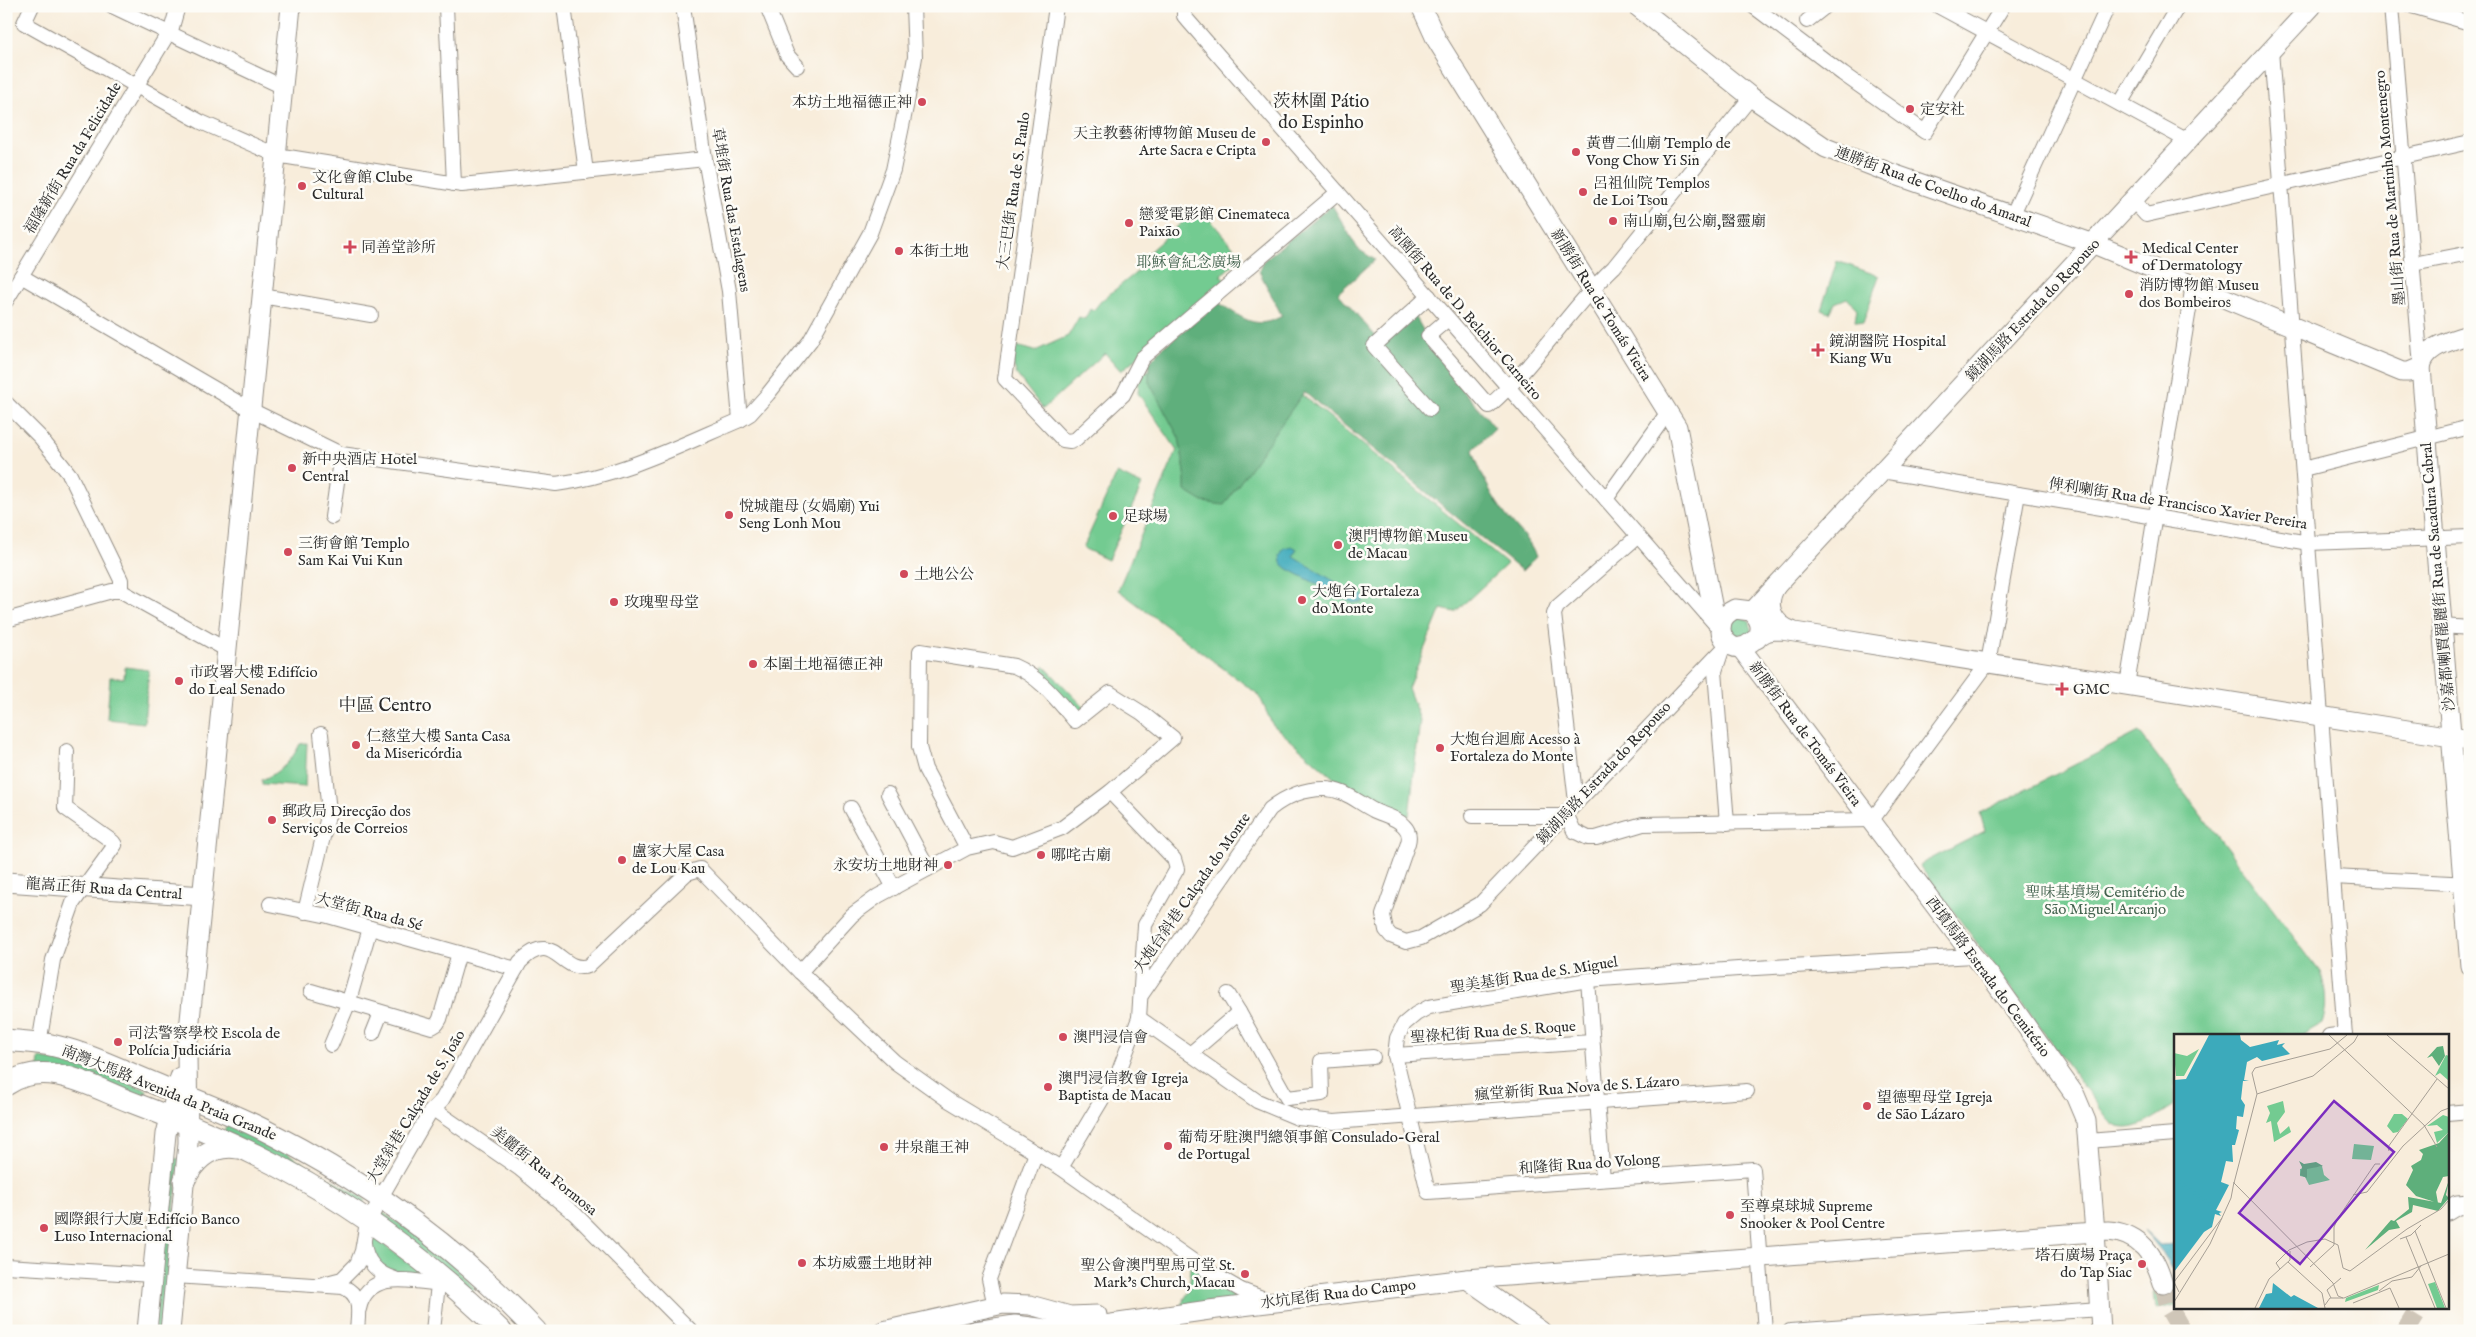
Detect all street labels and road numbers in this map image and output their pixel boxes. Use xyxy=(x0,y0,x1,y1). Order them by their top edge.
street label: 墨山街 Rua de Martinho Montenegro xyxy=(2370,69,2410,307)
street label: 福隆新街 Rua da Felicidade xyxy=(20,78,126,237)
street label: 大三巴街 Rua de S. Paulo xyxy=(993,111,1035,271)
street label: 草堆街 Rua das Estalagens xyxy=(707,126,755,294)
street label: 連勝街 Rua de Coelho do Amaral xyxy=(1832,142,2035,232)
street label: 高園街 Rua de D. Belchior Carneiro xyxy=(1384,222,1546,404)
street label: 新勝街 Rua de Tomás Vieira xyxy=(1546,225,1656,385)
street label: 鏡湖馬路 Estrada do Repouso xyxy=(1962,235,2104,385)
street label: 沙嘉都喇賈罷麗街 Rua de Sacadura Cabral xyxy=(2417,441,2459,712)
street label: 俾利喇街 Rua de Francisco Xavier Pereira xyxy=(2047,474,2309,534)
street label: 新勝街 Rua de Tomás Vieira xyxy=(1744,658,1866,810)
street label: 鏡湖馬路 Estrada do Repouso xyxy=(1533,698,1675,848)
street label: 大炮台斜巷 Calçada do Monte xyxy=(1129,809,1255,977)
street label: 龍嵩正街 Rua da Central xyxy=(25,874,184,904)
street label: 大堂街 Rua da Sé xyxy=(314,889,424,935)
street label: 西墳馬路 Estrada do Cemitério xyxy=(1921,893,2055,1061)
street label: 聖美基街 Rua de S. Miguel xyxy=(1449,952,1620,998)
street label: 聖祿杞街 Rua de S. Roque xyxy=(1410,1017,1577,1047)
street label: 大堂斜巷 Calçada de S. João xyxy=(363,1027,469,1187)
street label: 南灣大馬路 Avenida da Praia Grande xyxy=(59,1041,279,1145)
street label: 瘋堂新街 Rua Nova de S. Lázaro xyxy=(1474,1071,1680,1105)
street label: 美麗街 Rua Formosa xyxy=(487,1122,601,1220)
street label: 和隆街 Rua do Volong xyxy=(1518,1150,1661,1178)
street label: 水坑尾街 Rua do Campo xyxy=(1259,1275,1417,1313)

